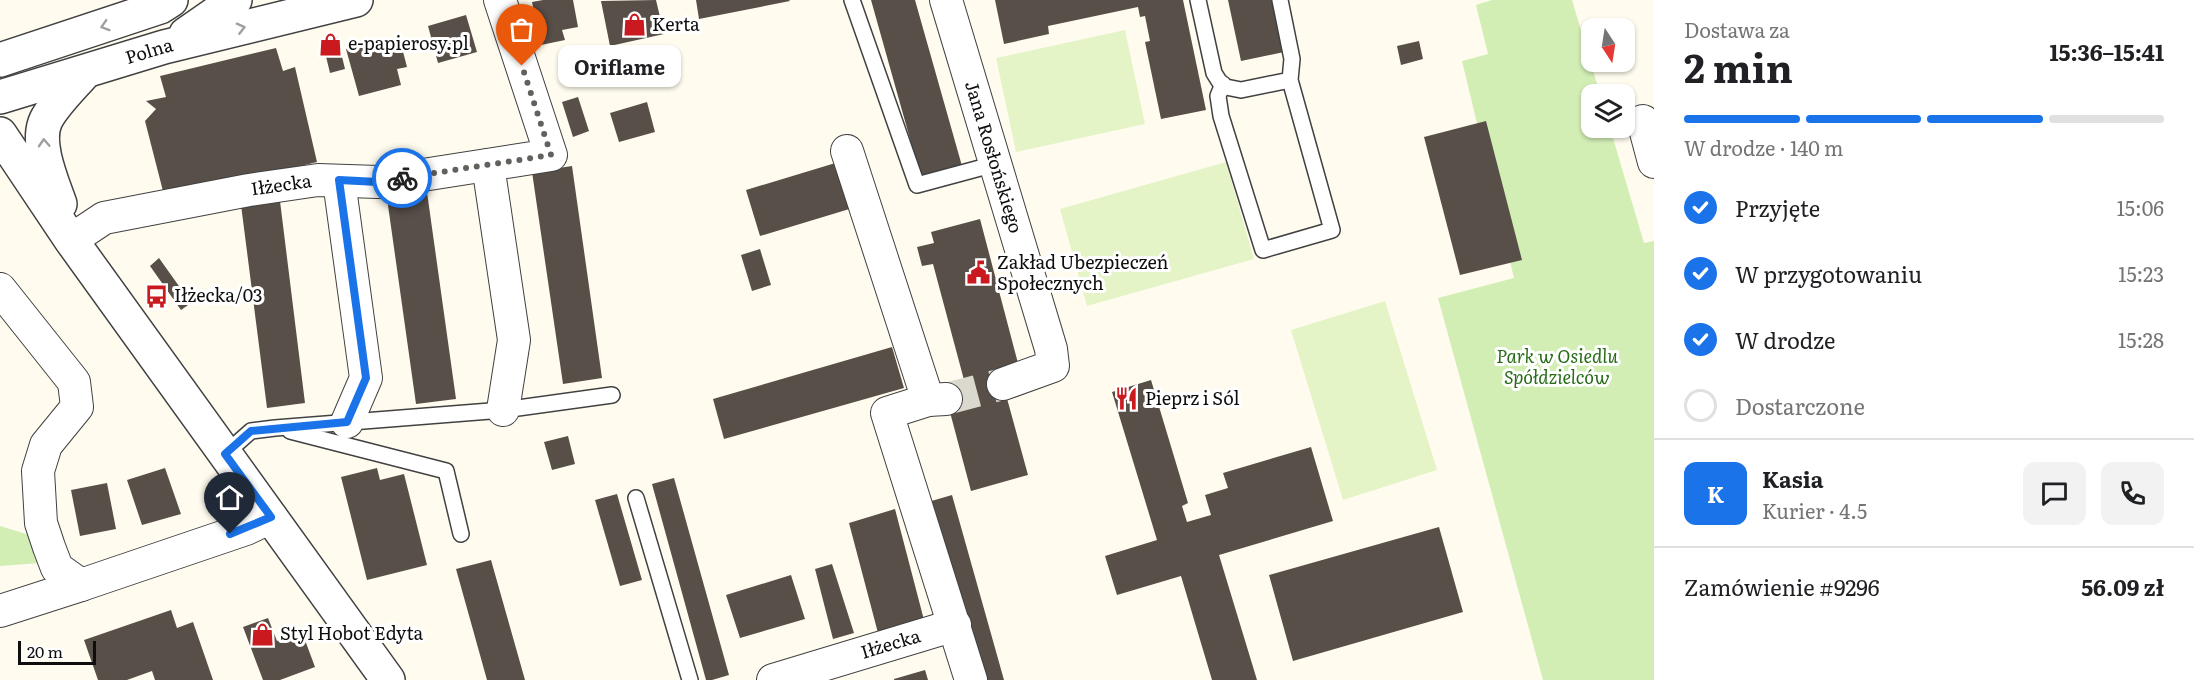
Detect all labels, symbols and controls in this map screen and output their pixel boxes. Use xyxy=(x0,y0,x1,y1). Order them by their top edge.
pin xyxy=(496,4,547,66)
place label: Kerta xyxy=(652,10,700,37)
shop icon: Kerta xyxy=(621,12,647,38)
icon: bag xyxy=(505,13,538,46)
text: Dostawa za xyxy=(1684,14,1790,44)
one-way arrow xyxy=(100,18,111,31)
north arrow xyxy=(1581,18,1635,72)
map controls xyxy=(1581,18,1635,138)
one-way arrow xyxy=(236,23,246,36)
place label: e-papierosy.pl xyxy=(348,29,469,56)
street label: Polna xyxy=(122,30,176,70)
shop icon: e-papierosy.pl xyxy=(317,31,343,57)
text: 15:36–15:41 xyxy=(2049,35,2164,68)
text: 2 min xyxy=(1684,37,1793,95)
callout: Oriflame xyxy=(558,45,681,87)
text: Oriflame xyxy=(574,51,665,81)
street label: Jana Rosłońskiego xyxy=(959,77,1030,236)
button: layers xyxy=(1581,84,1635,138)
text: W drodze · 140 m xyxy=(1684,132,1843,162)
one-way arrow xyxy=(38,139,51,148)
courier xyxy=(372,148,432,208)
icon: bike xyxy=(386,162,419,195)
street label: Iłżecka xyxy=(249,166,314,202)
icon: check xyxy=(1684,191,1717,224)
text: Przyjęte xyxy=(1735,191,1820,224)
text: 15:06 xyxy=(2117,192,2164,222)
place label: Zakład Ubezpieczeń Społecznych xyxy=(997,248,1169,296)
icon: check xyxy=(1684,257,1717,290)
text: W przygotowaniu xyxy=(1735,257,1922,290)
text: 15:23 xyxy=(2118,258,2164,288)
public building icon: Zakład Ubezpieczeń Społecznych xyxy=(966,260,992,286)
place label: Iłżecka/03 xyxy=(174,281,263,308)
bus stop icon: Iłżecka/03 xyxy=(143,283,169,309)
icon: check xyxy=(1684,323,1717,356)
text: W drodze xyxy=(1735,323,1835,356)
text: 15:28 xyxy=(2118,324,2164,354)
park label: Park w Osiedlu Spółdzielców xyxy=(1496,342,1618,390)
place label: Pieprz i Sól xyxy=(1145,384,1239,411)
restaurant icon: Pieprz i Sól xyxy=(1114,386,1140,412)
text: Dostarczone xyxy=(1735,389,1865,422)
text: Kasia xyxy=(1762,462,1823,495)
button: chat xyxy=(2023,462,2086,525)
button: phone xyxy=(2101,462,2164,525)
pin xyxy=(204,472,255,534)
text: K xyxy=(1707,477,1724,510)
icon: home xyxy=(213,481,246,514)
text: Kurier · 4.5 xyxy=(1762,495,1867,525)
text: Zamówienie #9296 xyxy=(1684,570,1880,603)
text: 56.09 zł xyxy=(2081,570,2164,603)
place label: Styl Hobot Edyta xyxy=(280,619,424,646)
shop icon: Styl Hobot Edyta xyxy=(249,621,275,647)
street label: Iłżecka xyxy=(857,621,924,665)
scale bar xyxy=(18,638,96,666)
text: 20 m xyxy=(27,639,63,663)

